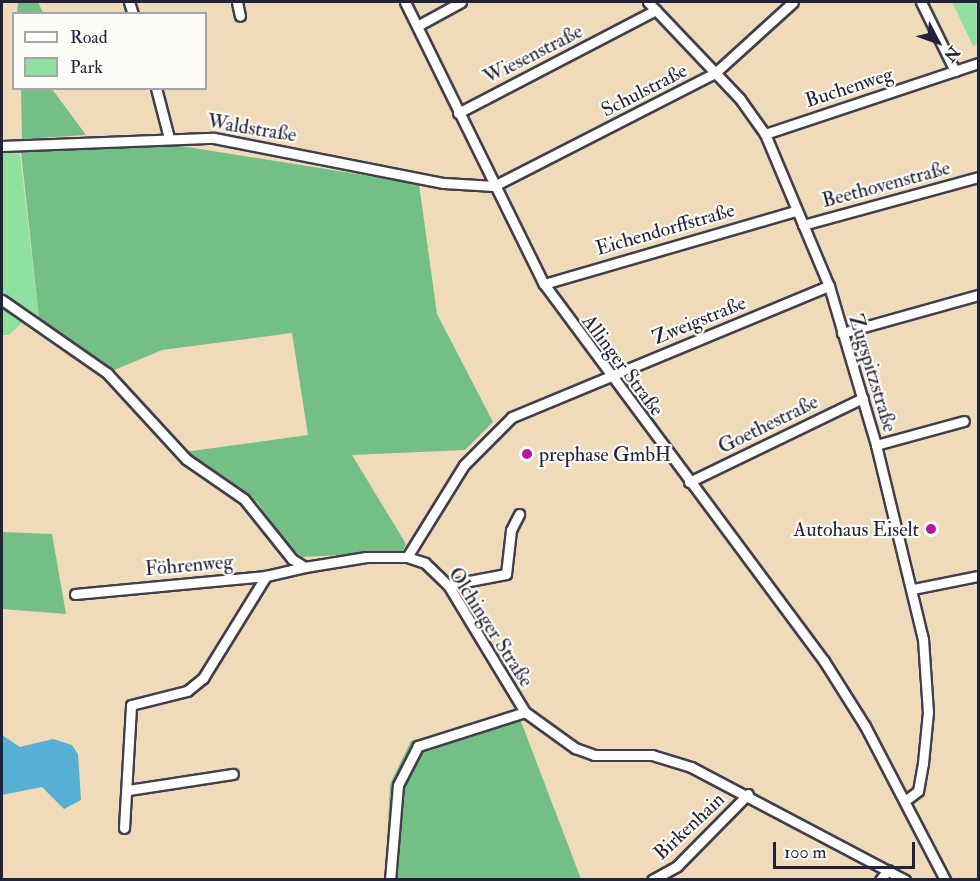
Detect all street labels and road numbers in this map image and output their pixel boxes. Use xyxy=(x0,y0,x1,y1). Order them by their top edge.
street label: Wiesenstraße xyxy=(480,19,586,89)
street label: Schulstraße xyxy=(597,58,691,122)
street label: Buchenweg xyxy=(802,62,896,112)
street label: Waldstraße xyxy=(206,109,298,147)
street label: Beethovenstraße xyxy=(819,155,953,213)
street label: Eichendorffstraße xyxy=(593,198,737,260)
street label: Zweigstraße xyxy=(649,290,749,350)
street label: Allinger Straße xyxy=(577,310,669,420)
street label: Zugspitzstraße xyxy=(844,311,902,435)
street label: Goethestraße xyxy=(714,389,822,459)
street label: Föhrenweg xyxy=(144,549,234,581)
street label: Olchinger Straße xyxy=(443,563,539,691)
street label: Birkenhain xyxy=(649,787,729,865)

